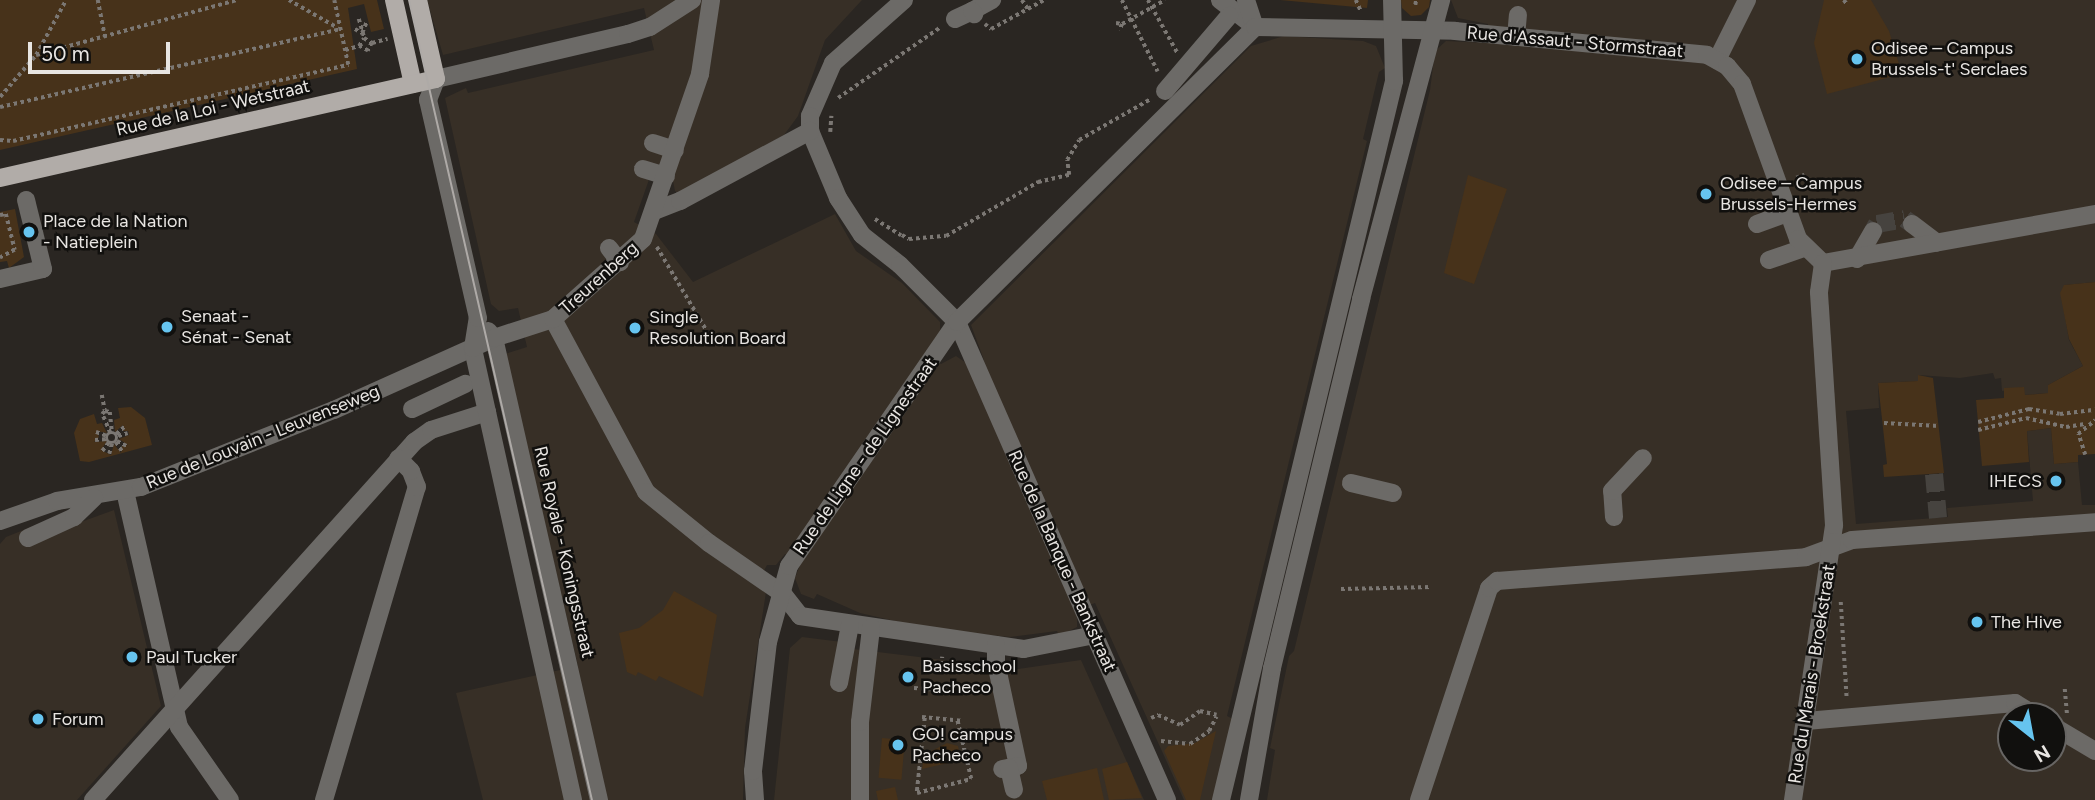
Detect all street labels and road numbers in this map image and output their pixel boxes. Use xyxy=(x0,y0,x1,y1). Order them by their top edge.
street label: Rue d'Assaut - Stormstraat xyxy=(1466,22,1684,62)
street label: Rue de la Loi - Wetstraat xyxy=(114,75,312,141)
street label: Treurenberg xyxy=(555,237,643,319)
street label: Rue de Ligne - de Lignestraat xyxy=(788,353,942,559)
street label: Rue de Louvain - Leuvenseweg xyxy=(143,380,383,494)
street label: Rue Royale - Koningsstraat xyxy=(529,444,599,660)
street label: Rue de la Banque - Bankstraat xyxy=(1003,447,1121,675)
street label: Rue du Marais - Broekstraat xyxy=(1784,563,1840,785)

